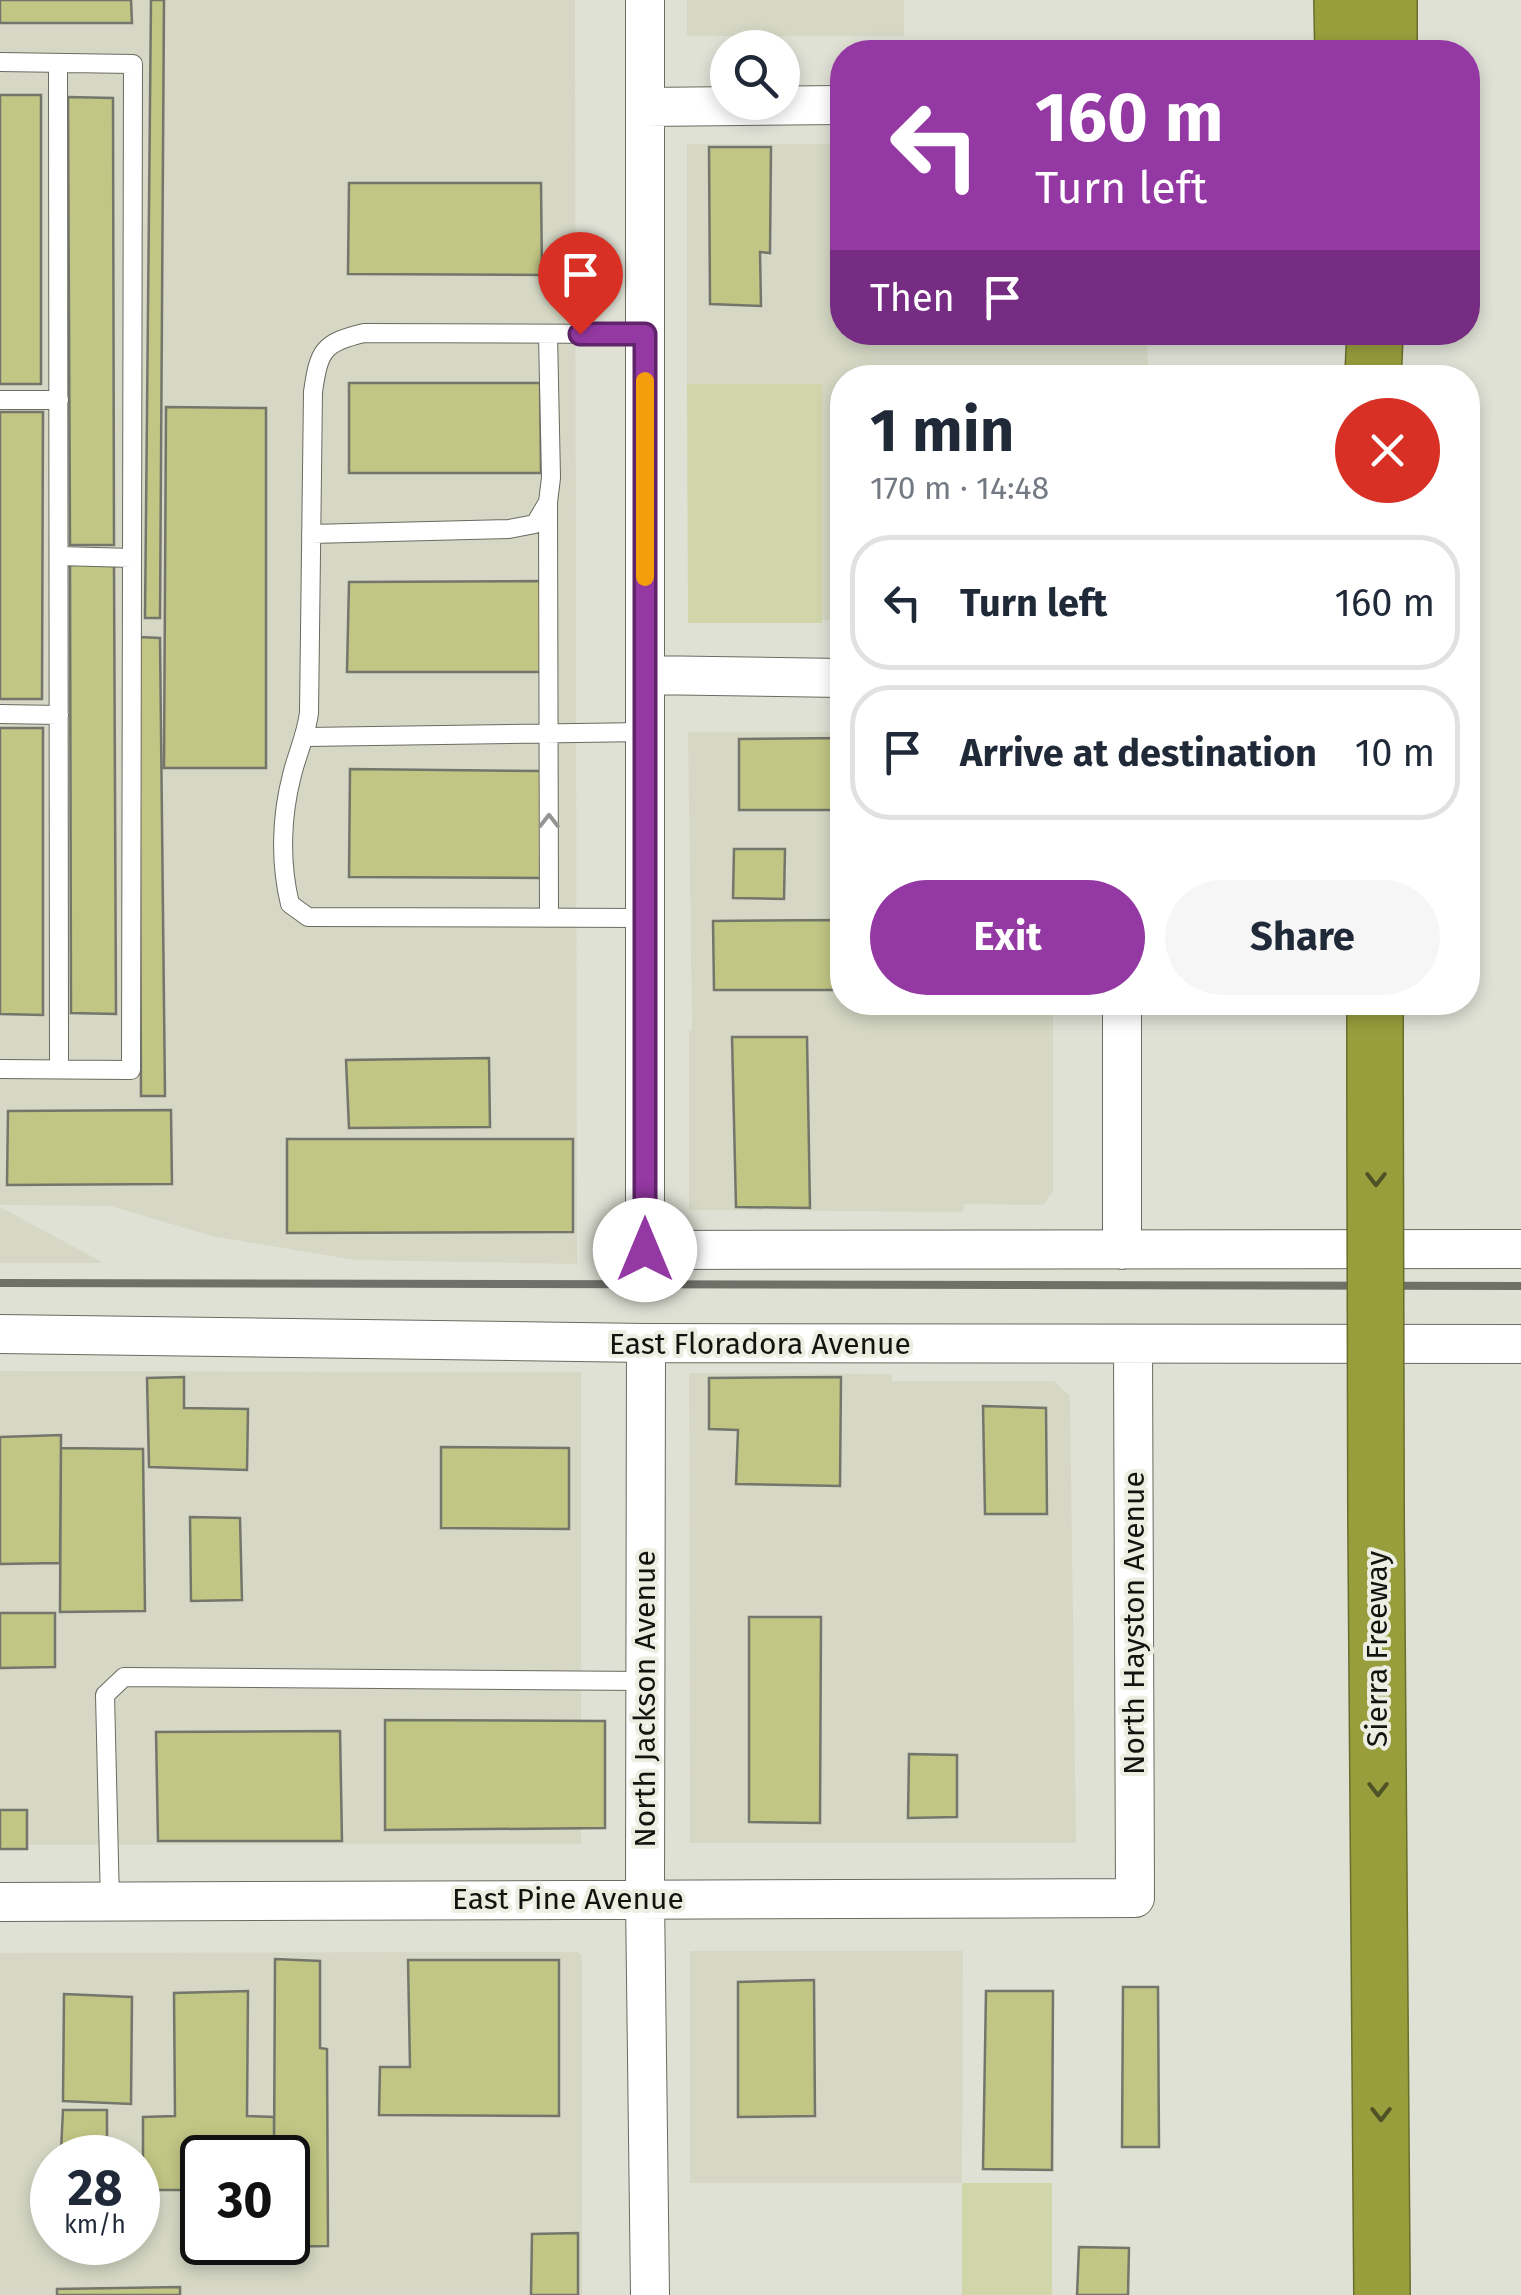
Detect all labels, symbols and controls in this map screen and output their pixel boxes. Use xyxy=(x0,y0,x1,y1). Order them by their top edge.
map controls xyxy=(710,30,800,120)
button: search xyxy=(710,30,800,120)
text: 160 m xyxy=(1035,76,1224,160)
icon: left xyxy=(870,80,1000,210)
text: Turn left xyxy=(1035,161,1207,215)
pin xyxy=(538,232,623,335)
icon: arrive xyxy=(553,247,608,302)
icon: arrive xyxy=(975,270,1030,325)
text: Then xyxy=(870,275,955,321)
text: 1 min xyxy=(870,395,1014,467)
button: close xyxy=(1335,398,1440,503)
text: 170 m · 14:48 xyxy=(870,469,1049,507)
icon: left xyxy=(875,575,930,630)
text: Turn left xyxy=(960,580,1107,626)
text: 160 m xyxy=(1334,580,1435,626)
icon: arrive xyxy=(875,725,930,780)
text: Arrive at destination xyxy=(960,730,1317,776)
text: 10 m xyxy=(1355,730,1435,776)
one-way arrow xyxy=(538,812,560,828)
button: Exit xyxy=(870,880,1145,995)
button: Share xyxy=(1165,880,1440,995)
one-way arrow xyxy=(1365,1172,1387,1187)
position arrow xyxy=(593,1198,697,1302)
street label: East Floradora Avenue xyxy=(609,1326,911,1362)
street label: North Hayston Avenue xyxy=(1116,1471,1152,1775)
street label: North Jackson Avenue xyxy=(627,1550,663,1848)
street label: Sierra Freeway xyxy=(1359,1551,1395,1747)
one-way arrow xyxy=(1368,1781,1389,1797)
street label: East Pine Avenue xyxy=(452,1881,684,1917)
one-way arrow xyxy=(1370,2106,1392,2122)
speed limit sign: 30 xyxy=(180,2135,310,2265)
text: 28 xyxy=(68,2158,122,2218)
text: km/h xyxy=(64,2210,126,2240)

